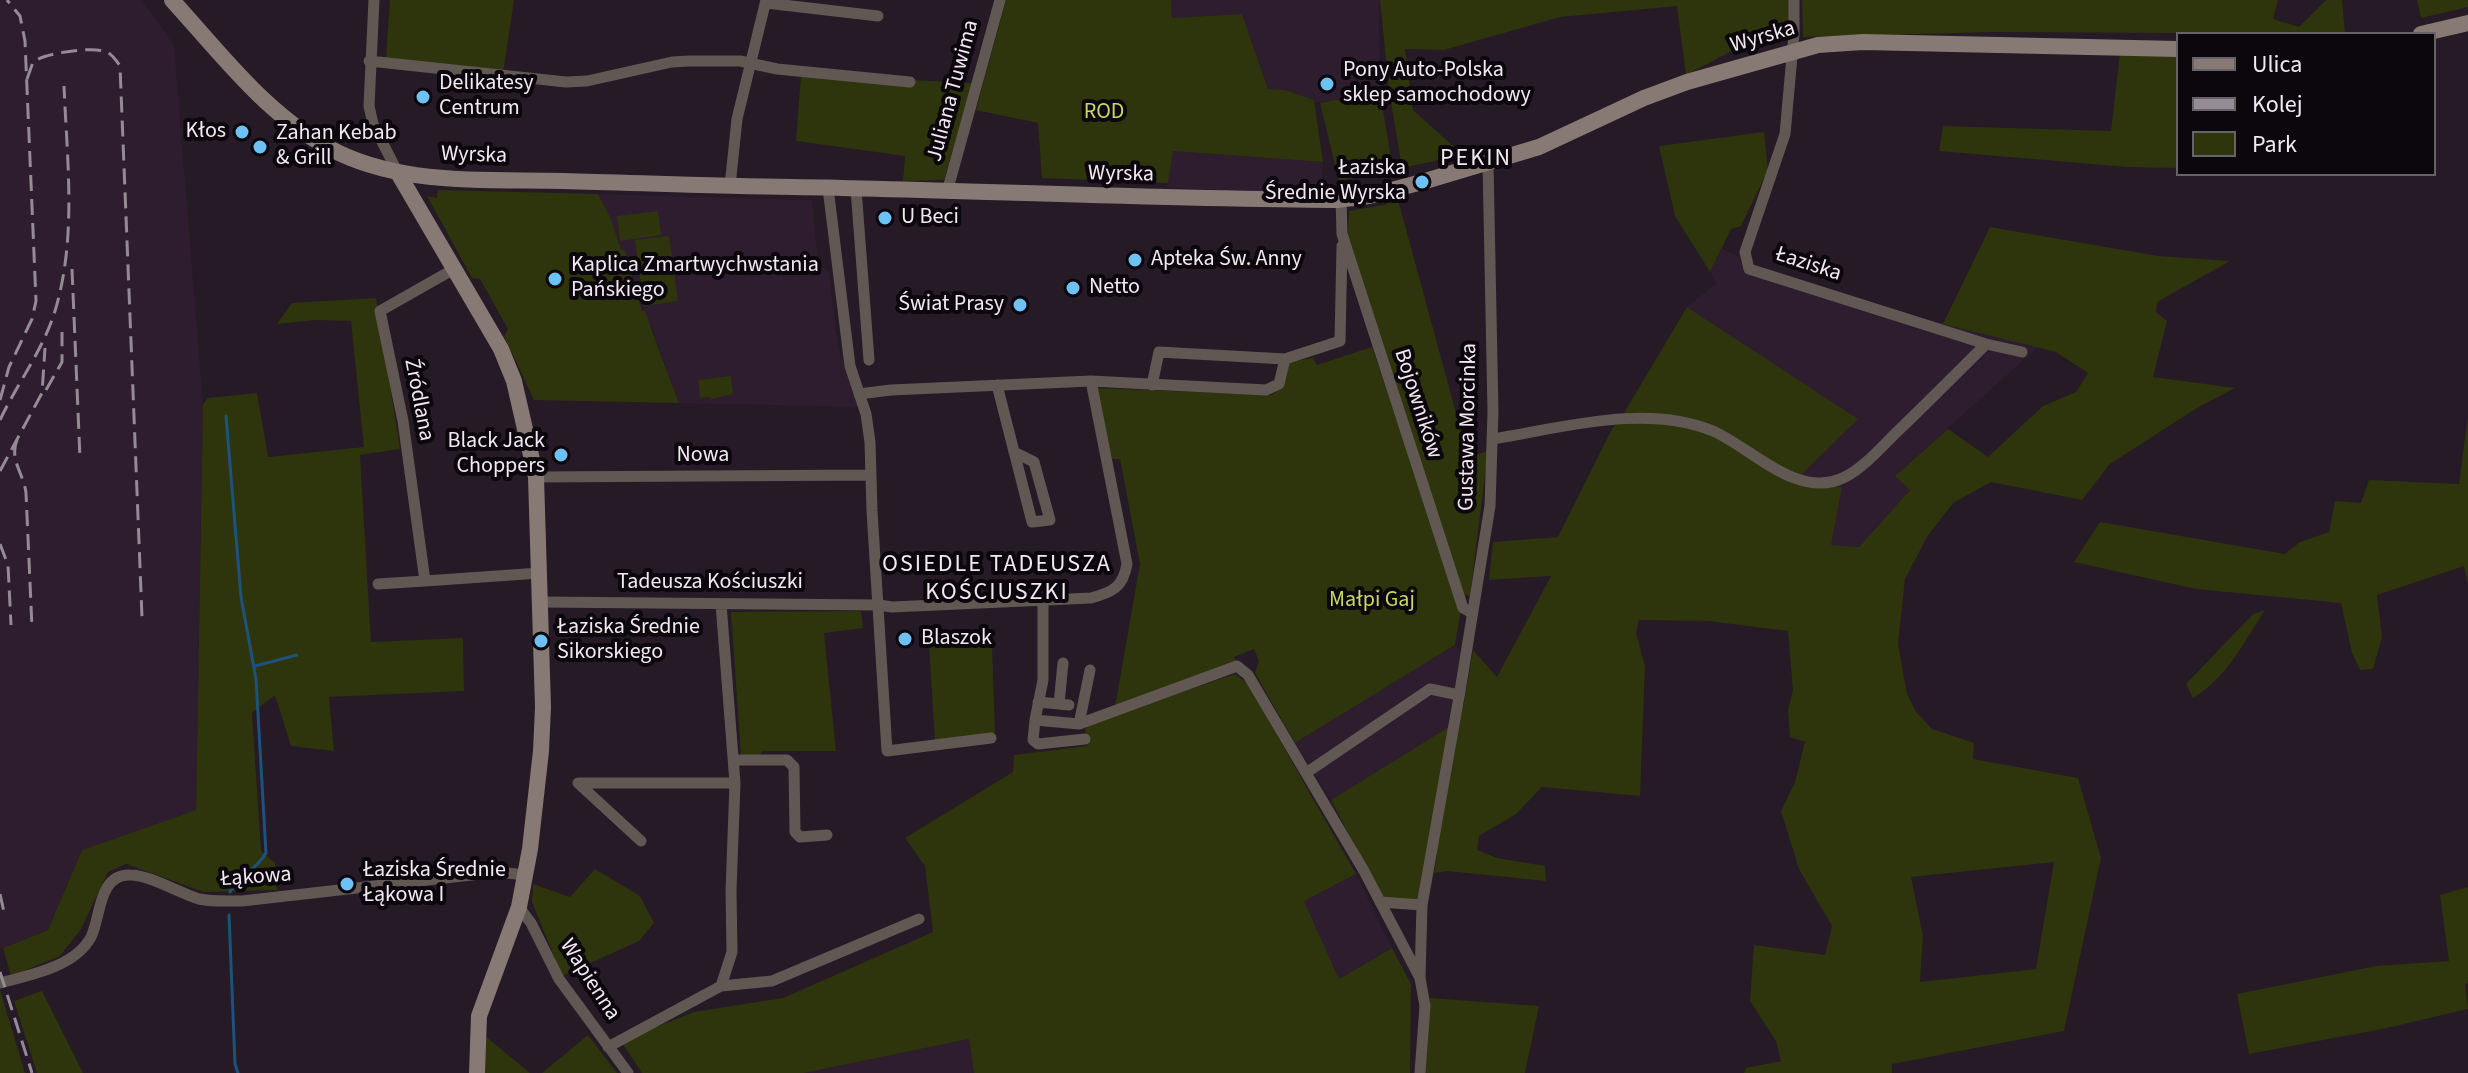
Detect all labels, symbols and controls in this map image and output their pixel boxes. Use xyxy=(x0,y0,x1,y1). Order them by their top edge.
street label: Wyrska xyxy=(1728,16,1798,60)
street label: Juliana Tuwima xyxy=(922,17,986,165)
legend xyxy=(2176,32,2436,176)
text: Ulica xyxy=(2252,47,2302,82)
place label: Pony Auto-Polska sklep samochodowy xyxy=(1343,58,1531,110)
place label: Delikatesy Centrum xyxy=(439,71,533,122)
marker: Pony Auto-Polska sklep samochodowy xyxy=(1318,75,1336,93)
text: Kolej xyxy=(2252,87,2303,122)
marker: Delikatesy Centrum xyxy=(414,88,432,106)
park label: ROD xyxy=(1084,100,1124,126)
place label: Kłos xyxy=(186,119,226,145)
place label: Zahan Kebab & Grill xyxy=(276,121,397,172)
marker: Kłos xyxy=(233,123,251,141)
text: Park xyxy=(2252,127,2297,162)
marker: Zahan Kebab & Grill xyxy=(251,138,269,156)
street label: Wyrska xyxy=(441,142,507,170)
district label: PEKIN xyxy=(1440,146,1512,174)
place label: Łaziska Średnie Wyrska xyxy=(1265,156,1406,208)
street label: Wyrska xyxy=(1088,161,1154,189)
marker: Łaziska Średnie Wyrska xyxy=(1413,173,1431,191)
place label: U Beci xyxy=(901,205,959,231)
marker: U Beci xyxy=(876,209,894,227)
street label: Łaziska xyxy=(1772,242,1844,288)
place label: Apteka Św. Anny xyxy=(1151,247,1302,273)
marker: Apteka Św. Anny xyxy=(1126,251,1144,269)
place label: Kaplica Zmartwychwstania Pańskiego xyxy=(571,253,819,304)
marker: Kaplica Zmartwychwstania Pańskiego xyxy=(546,270,564,288)
place label: Netto xyxy=(1089,275,1140,301)
marker: Netto xyxy=(1064,279,1082,297)
place label: Świat Prasy xyxy=(898,292,1004,318)
marker: Świat Prasy xyxy=(1011,296,1029,314)
street label: Gustawa Morcinka xyxy=(1454,343,1484,511)
street label: Bojowników xyxy=(1387,346,1447,462)
street label: Źródlana xyxy=(397,357,439,443)
place label: Black Jack Choppers xyxy=(447,429,545,480)
street label: Nowa xyxy=(677,443,729,469)
marker: Black Jack Choppers xyxy=(552,446,570,464)
district label: OSIEDLE TADEUSZA KOŚCIUSZKI xyxy=(882,552,1112,608)
street label: Tadeusza Kościuszki xyxy=(617,570,803,596)
park label: Małpi Gaj xyxy=(1329,588,1415,614)
place label: Łaziska Średnie Sikorskiego xyxy=(557,615,700,666)
place label: Blaszok xyxy=(921,626,992,652)
marker: Blaszok xyxy=(896,630,914,648)
marker: Łaziska Średnie Sikorskiego xyxy=(532,632,550,650)
place label: Łaziska Średnie Łąkowa I xyxy=(363,858,506,910)
street label: Łąkowa xyxy=(220,862,292,894)
marker: Łaziska Średnie Łąkowa I xyxy=(338,875,356,893)
street label: Wapienna xyxy=(553,934,625,1026)

